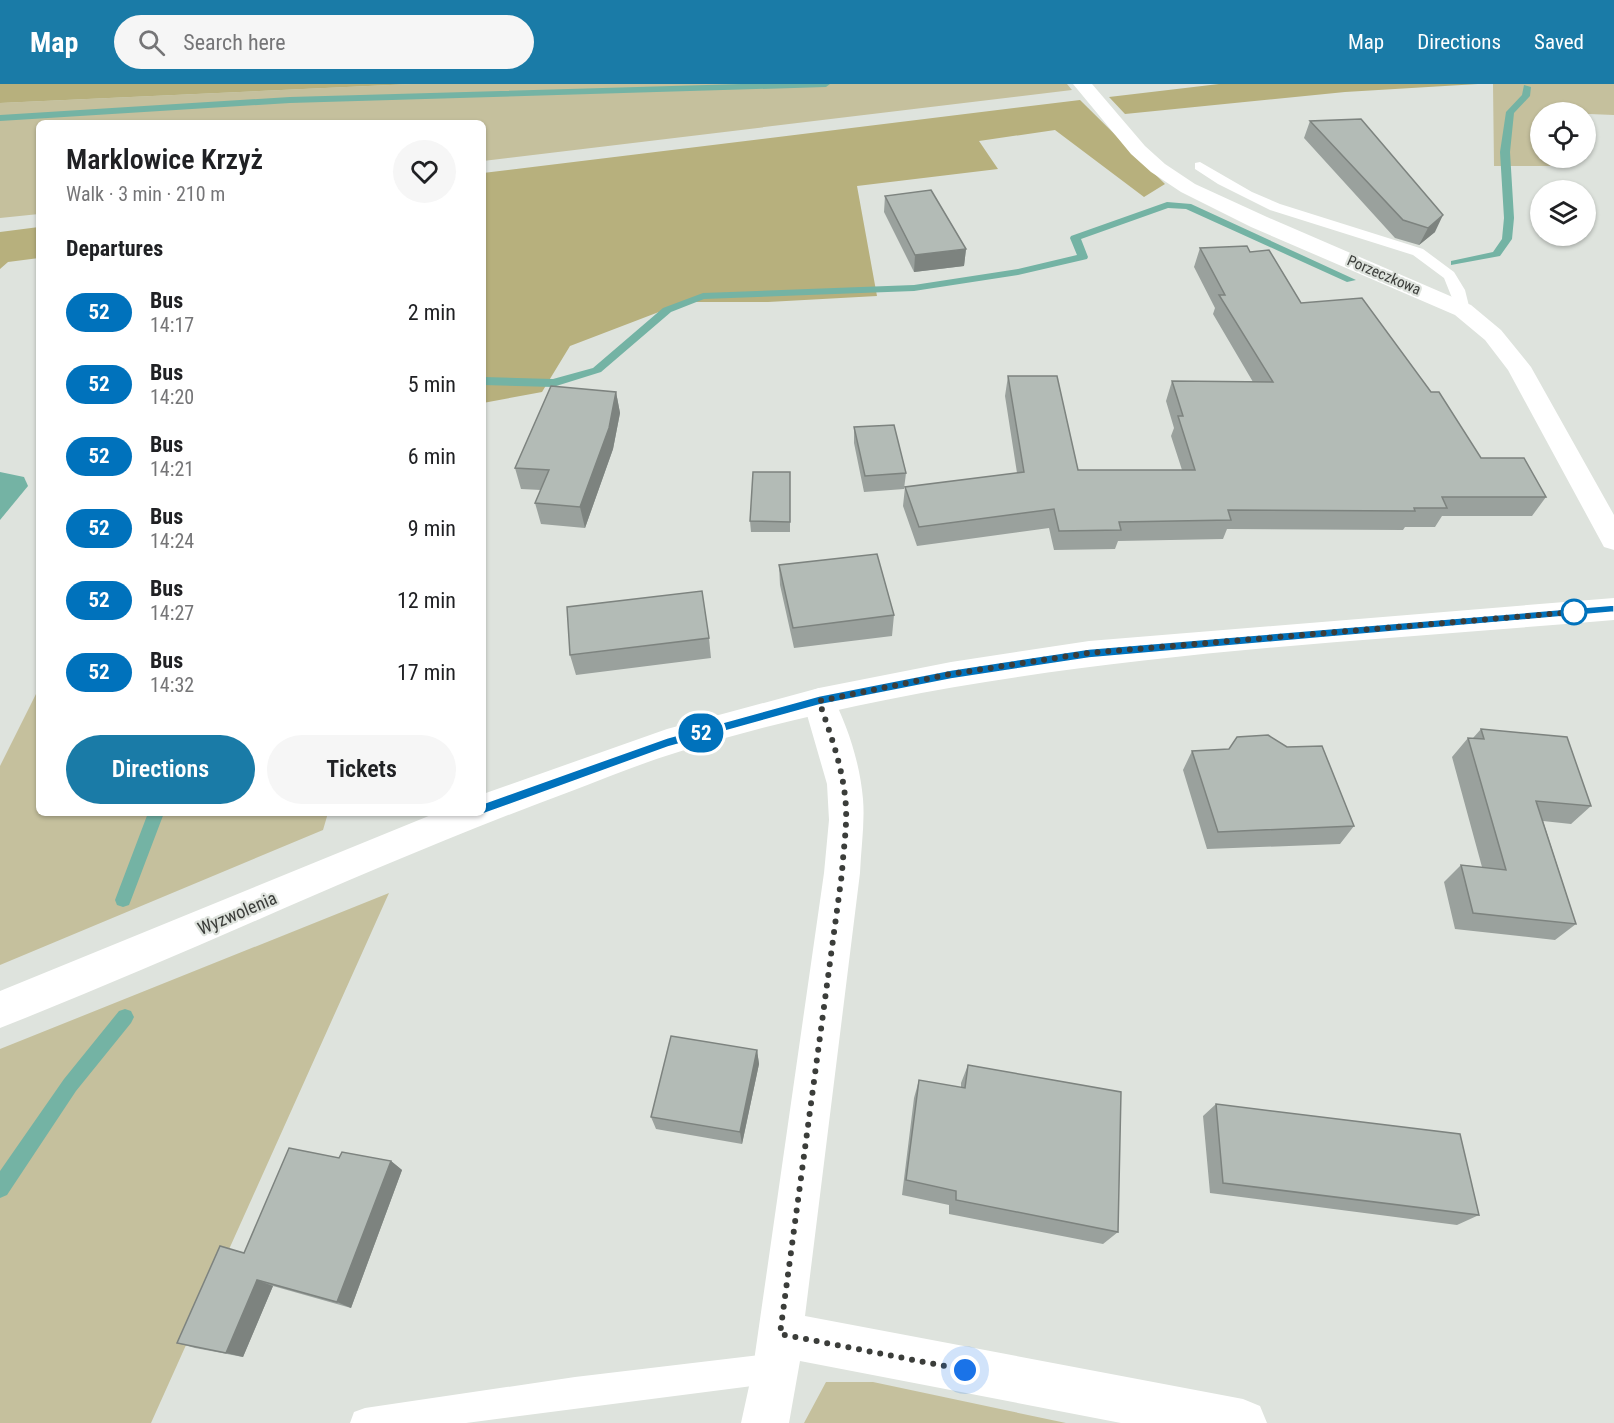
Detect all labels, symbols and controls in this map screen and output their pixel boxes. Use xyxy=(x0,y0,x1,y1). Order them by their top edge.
search box xyxy=(114,15,534,69)
text: Map xyxy=(30,26,78,59)
icon: search xyxy=(135,26,168,59)
text: Search here xyxy=(183,30,286,55)
text: Map xyxy=(1348,30,1384,54)
text: Directions xyxy=(1417,30,1501,54)
text: Saved xyxy=(1534,30,1584,54)
map controls xyxy=(1530,102,1596,246)
button: locate xyxy=(1530,102,1596,168)
button: heart xyxy=(393,140,456,203)
text: Marklowice Krzyż xyxy=(66,143,263,176)
button: layers xyxy=(1530,180,1596,246)
text: Walk · 3 min · 210 m xyxy=(66,182,225,206)
text: Departures xyxy=(66,236,163,261)
street label: Porzeczkowa xyxy=(1344,251,1424,299)
text: Bus xyxy=(150,288,183,313)
text: 52 xyxy=(88,300,110,324)
text: 2 min xyxy=(408,300,456,325)
text: 14:17 xyxy=(150,313,194,337)
text: Bus xyxy=(150,360,183,385)
text: 52 xyxy=(88,372,110,396)
text: 5 min xyxy=(408,372,456,397)
text: 14:20 xyxy=(150,385,194,409)
text: Bus xyxy=(150,432,183,457)
text: 52 xyxy=(88,444,110,468)
text: 6 min xyxy=(408,444,456,469)
text: 14:21 xyxy=(150,457,194,481)
text: Bus xyxy=(150,504,183,529)
text: 52 xyxy=(88,516,110,540)
text: 9 min xyxy=(408,516,456,541)
text: 14:24 xyxy=(150,529,194,553)
text: Bus xyxy=(150,576,183,601)
text: 52 xyxy=(88,588,110,612)
text: 12 min xyxy=(397,588,456,613)
unlabelled marker xyxy=(1561,599,1587,625)
text: 14:27 xyxy=(150,601,194,625)
text: Bus xyxy=(150,648,183,673)
text: 52 xyxy=(88,660,110,684)
text: 17 min xyxy=(397,660,456,685)
text: 14:32 xyxy=(150,673,194,697)
line badge: 52 xyxy=(674,714,728,752)
text: 52 xyxy=(690,721,712,745)
button: Directions xyxy=(66,735,255,804)
button: Tickets xyxy=(267,735,456,804)
street label: Wyzwolenia xyxy=(194,887,280,939)
your location xyxy=(950,1355,980,1385)

